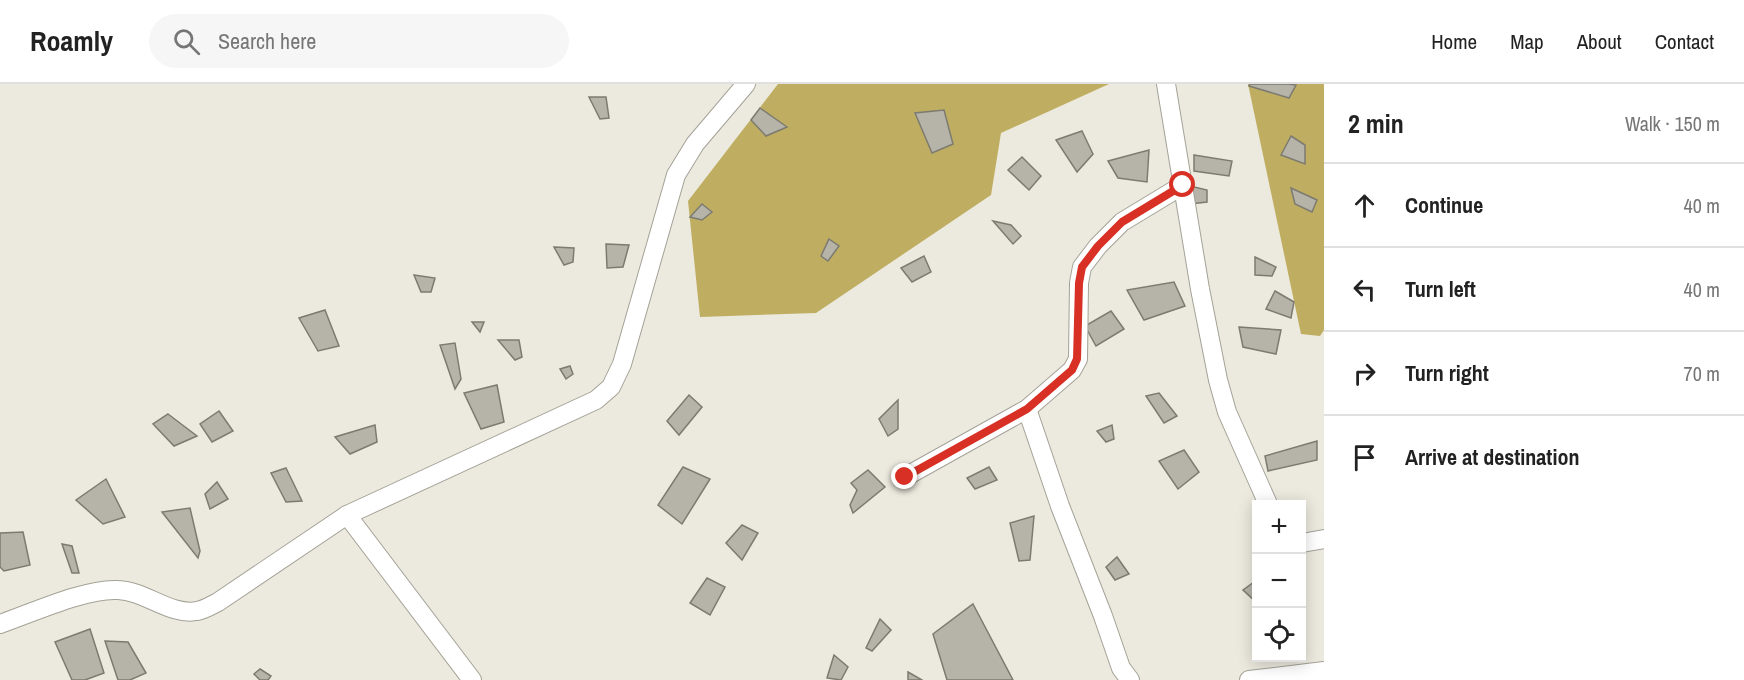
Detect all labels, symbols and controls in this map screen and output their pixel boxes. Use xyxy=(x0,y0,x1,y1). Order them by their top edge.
search box xyxy=(149,14,569,68)
text: Roamly xyxy=(30,22,113,60)
icon: search xyxy=(170,25,203,58)
text: Search here xyxy=(218,26,316,56)
text: Home xyxy=(1431,27,1477,56)
text: Map xyxy=(1510,27,1544,56)
text: About xyxy=(1577,27,1622,56)
text: Contact xyxy=(1655,27,1714,56)
text: 2 min xyxy=(1348,106,1404,141)
text: Walk · 150 m xyxy=(1625,110,1720,137)
route start xyxy=(1169,171,1195,197)
icon: ahead xyxy=(1348,189,1381,222)
text: Continue xyxy=(1405,190,1483,220)
text: 40 m xyxy=(1684,192,1720,219)
icon: left xyxy=(1348,273,1381,306)
text: Turn left xyxy=(1405,274,1476,304)
text: 40 m xyxy=(1684,276,1720,303)
icon: right xyxy=(1348,357,1381,390)
text: Turn right xyxy=(1405,358,1489,388)
text: 70 m xyxy=(1684,360,1720,387)
icon: arrive xyxy=(1348,441,1381,474)
text: Arrive at destination xyxy=(1405,442,1579,472)
route end xyxy=(891,463,917,489)
map controls xyxy=(1252,500,1306,662)
button: + xyxy=(1252,500,1306,554)
button: − xyxy=(1252,554,1306,608)
button: locate xyxy=(1252,608,1306,662)

